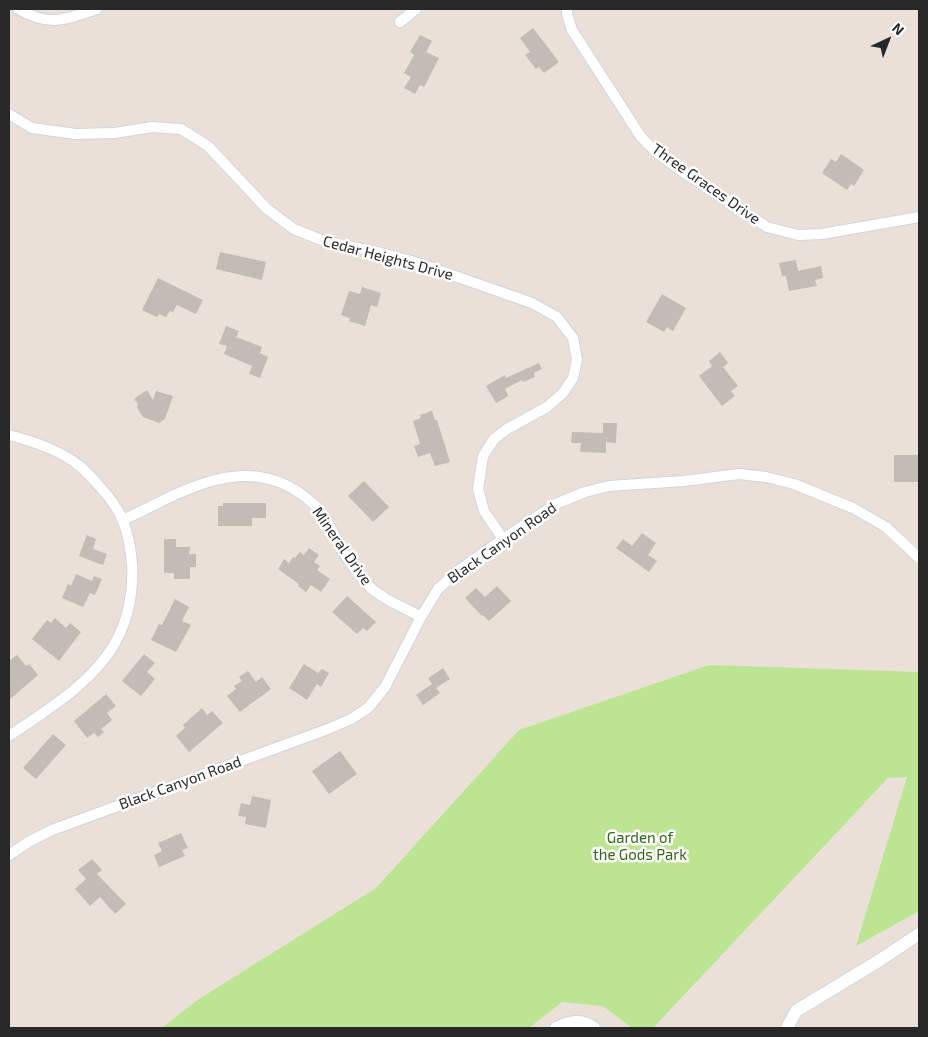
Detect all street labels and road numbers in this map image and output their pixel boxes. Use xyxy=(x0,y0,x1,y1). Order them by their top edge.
street label: Three Graces Drive xyxy=(648,140,764,228)
street label: Cedar Heights Drive xyxy=(321,232,455,284)
street label: Black Canyon Road xyxy=(444,499,560,587)
street label: Mineral Drive xyxy=(308,503,376,589)
street label: Black Canyon Road xyxy=(116,753,244,813)

